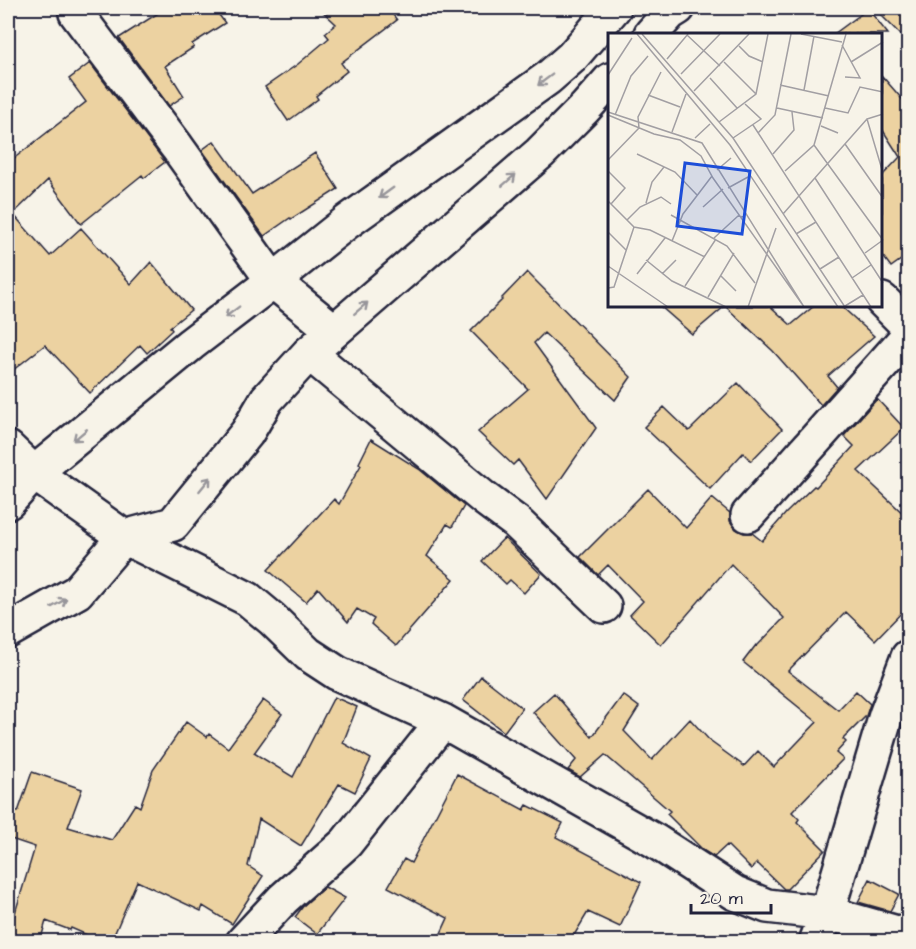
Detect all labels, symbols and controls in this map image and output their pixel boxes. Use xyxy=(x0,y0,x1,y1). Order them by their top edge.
inset map xyxy=(608,33,883,308)
one-way arrow xyxy=(537,73,553,86)
one-way arrow xyxy=(501,173,516,187)
one-way arrow xyxy=(379,187,395,200)
one-way arrow xyxy=(353,301,368,315)
one-way arrow xyxy=(224,306,240,319)
one-way arrow xyxy=(73,428,89,441)
one-way arrow xyxy=(198,477,211,493)
one-way arrow xyxy=(50,596,67,608)
scale bar xyxy=(691,877,770,915)
text: 20 m xyxy=(700,886,743,911)

